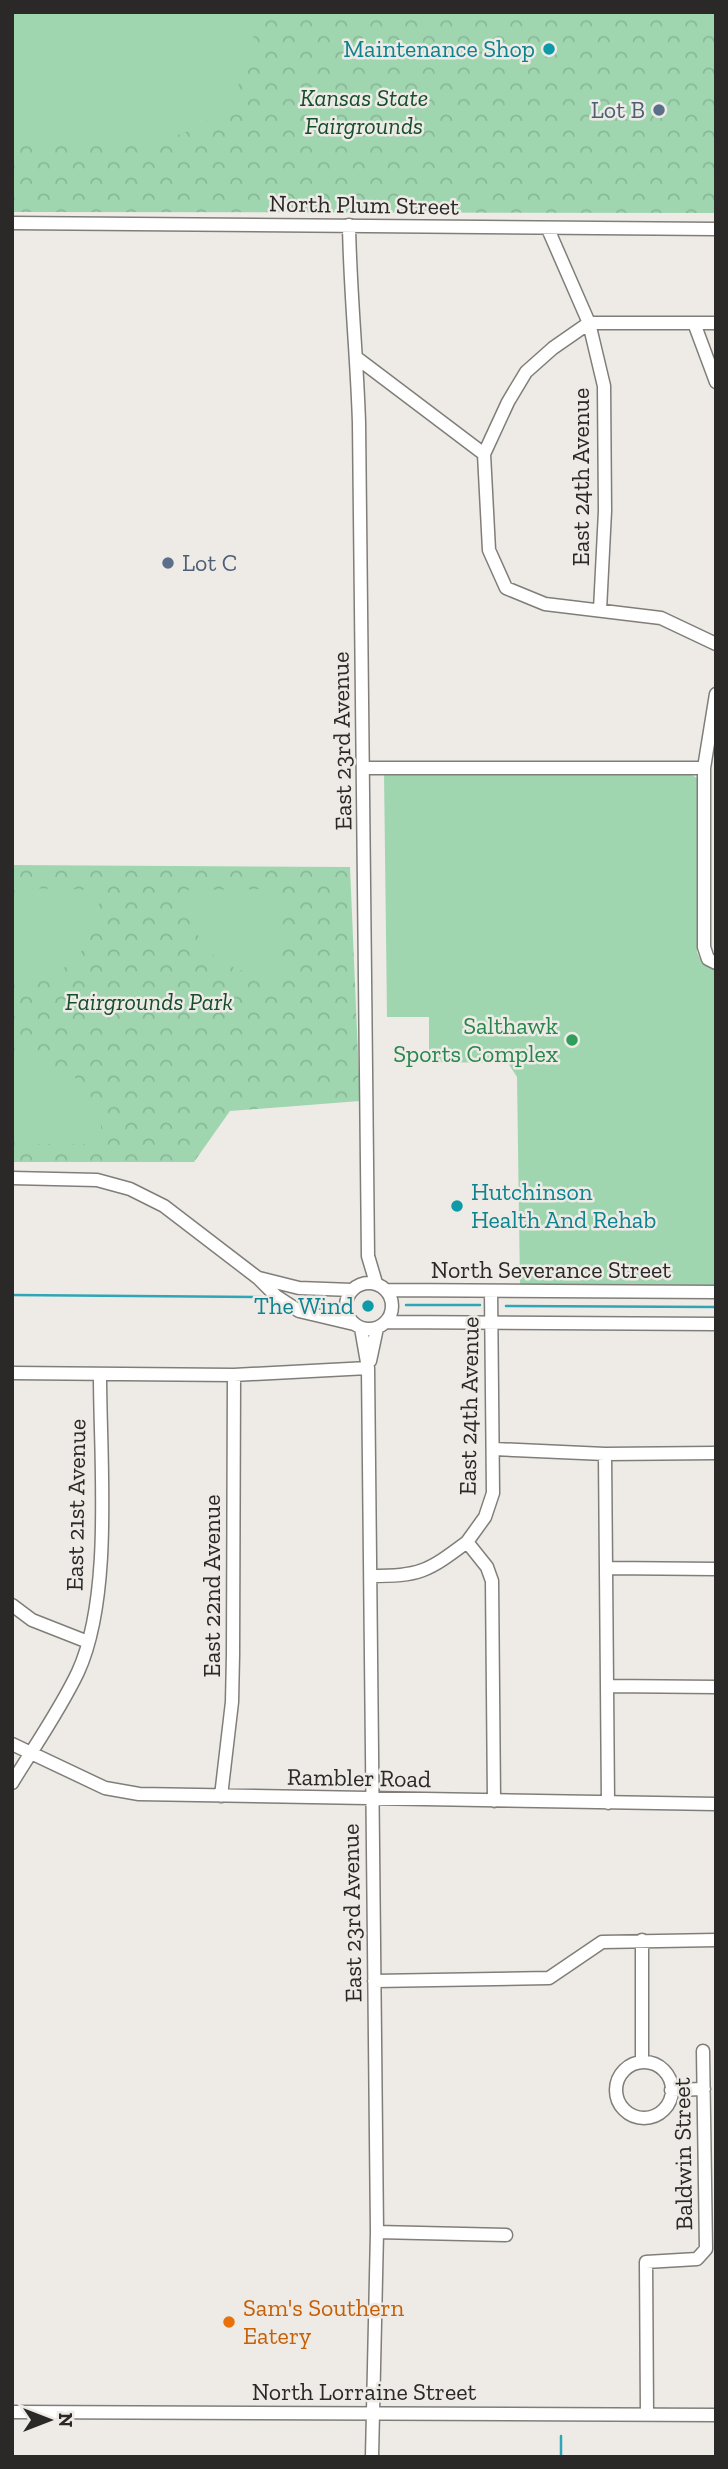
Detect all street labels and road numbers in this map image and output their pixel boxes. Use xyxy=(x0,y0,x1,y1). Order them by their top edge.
street label: North Plum Street xyxy=(269,188,459,221)
street label: East 24th Avenue xyxy=(566,388,595,566)
street label: East 23rd Avenue xyxy=(325,651,358,831)
street label: North Severance Street xyxy=(431,1255,671,1284)
street label: East 24th Avenue xyxy=(452,1316,485,1496)
street label: East 21st Avenue xyxy=(59,1419,92,1591)
street label: East 22nd Avenue xyxy=(197,1495,226,1677)
street label: Rambler Road xyxy=(287,1762,431,1793)
street label: East 23rd Avenue xyxy=(335,1823,368,2003)
street label: Baldwin Street xyxy=(667,2077,698,2231)
street label: North Lorraine Street xyxy=(252,2377,476,2406)

